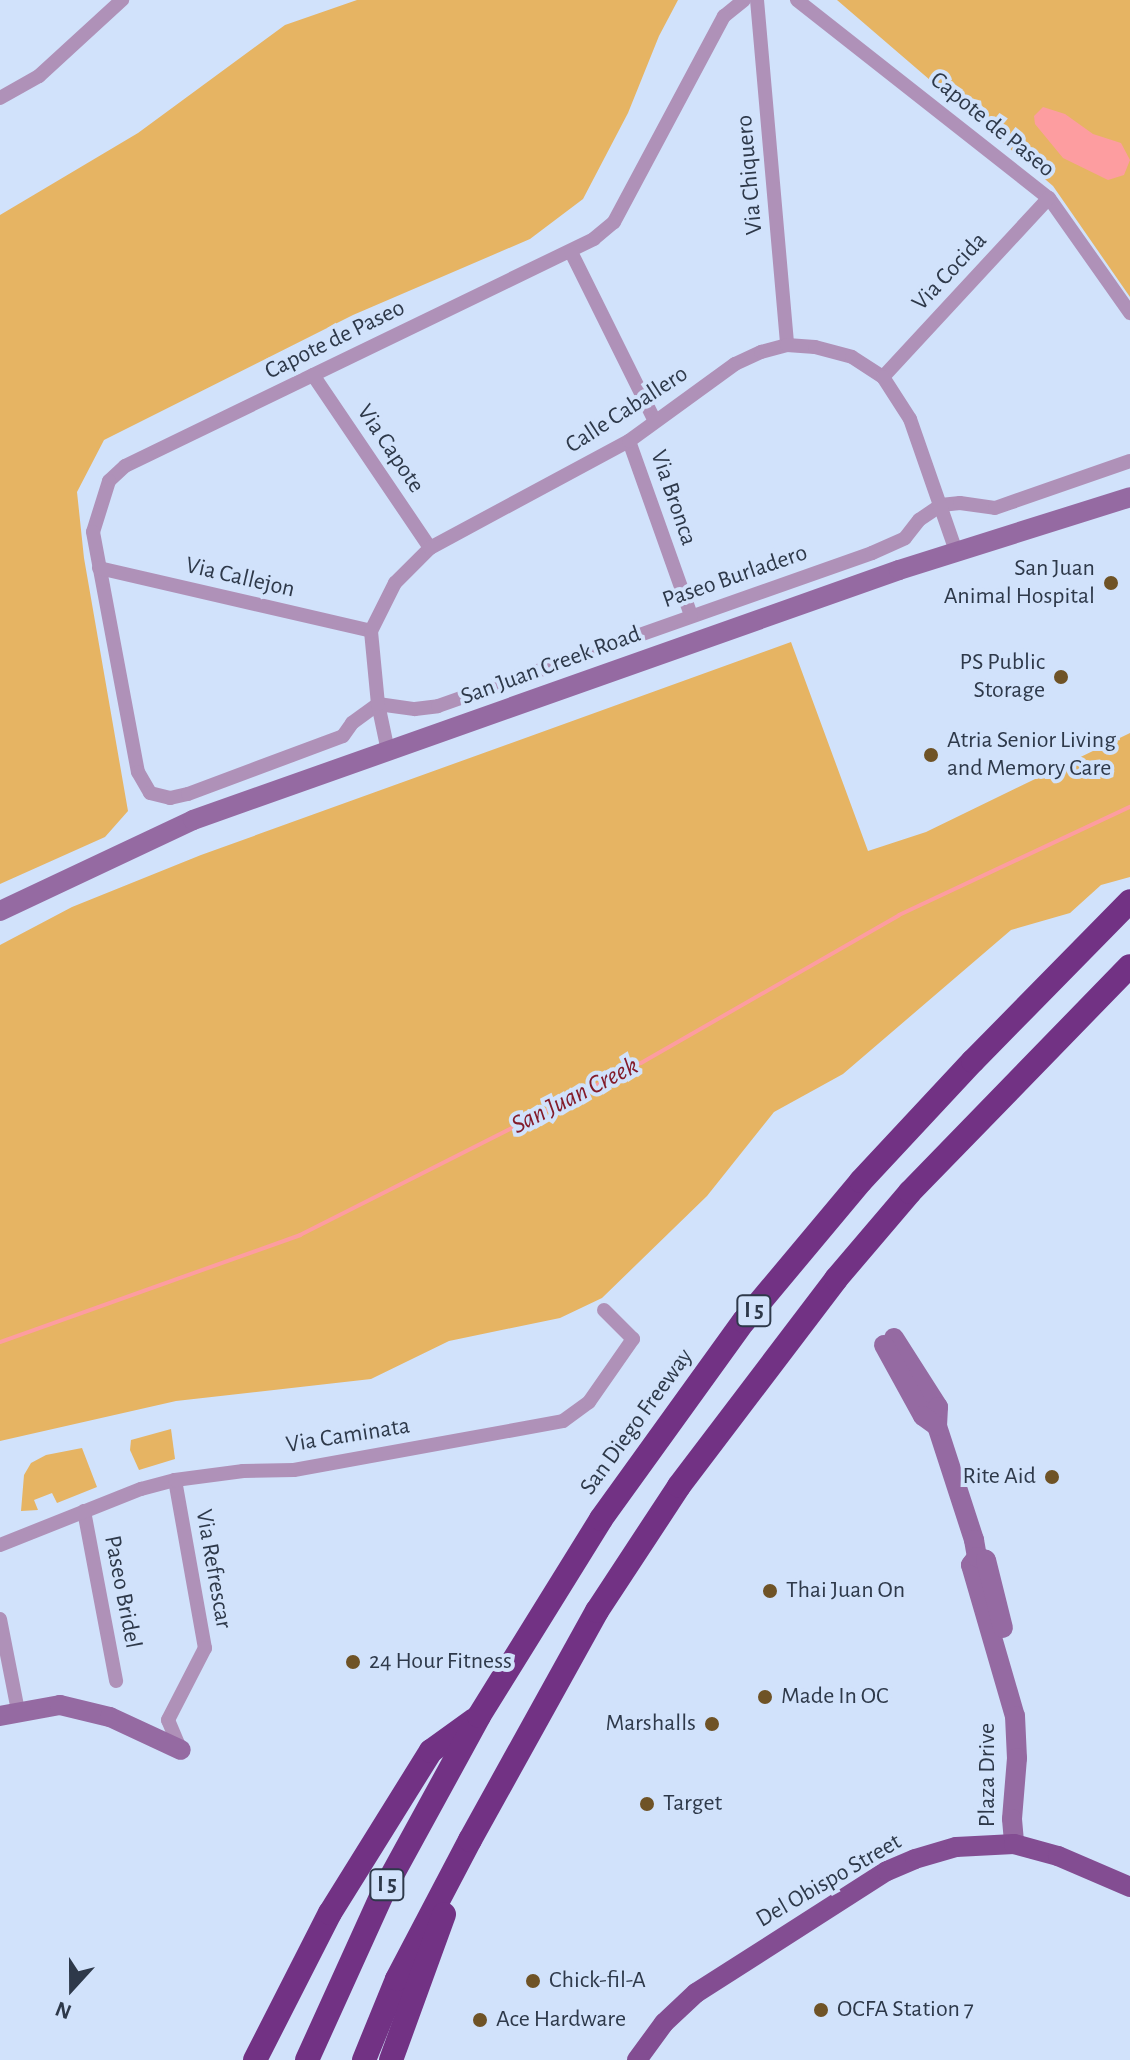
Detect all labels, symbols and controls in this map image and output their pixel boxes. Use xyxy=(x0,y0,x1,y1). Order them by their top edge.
street label: Capote de Paseo xyxy=(924,66,1060,184)
street label: Via Chiquero xyxy=(730,114,770,236)
street label: Via Cocida xyxy=(906,227,994,317)
street label: Capote de Paseo xyxy=(260,294,410,386)
street label: Calle Caballero xyxy=(561,360,693,460)
street label: Via Capote xyxy=(350,399,430,499)
street label: Via Bronca xyxy=(643,447,703,549)
street label: Paseo Burladero xyxy=(659,539,811,615)
street label: Via Callejon xyxy=(183,551,297,605)
place label: San Juan Animal Hospital xyxy=(944,555,1095,611)
marker: San Juan Animal Hospital xyxy=(1102,574,1120,592)
street label: San Juan Creek Road xyxy=(457,620,645,712)
place label: PS Public Storage xyxy=(960,649,1045,705)
marker: PS Public Storage xyxy=(1052,668,1070,686)
place label: Atria Senior Living and Memory Care xyxy=(947,727,1116,783)
marker: Atria Senior Living and Memory Care xyxy=(922,746,940,764)
water label: San Juan Creek xyxy=(506,1051,644,1141)
road number: I 5 xyxy=(736,1293,772,1329)
street label: San Diego Freeway xyxy=(574,1343,700,1501)
street label: Via Caminata xyxy=(284,1412,412,1460)
place label: Rite Aid xyxy=(962,1463,1036,1491)
marker: Rite Aid xyxy=(1043,1468,1061,1486)
street label: Via Refrescar xyxy=(188,1507,238,1631)
street label: Paseo Bridel xyxy=(97,1533,147,1651)
place label: Thai Juan On xyxy=(786,1577,905,1605)
marker: Thai Juan On xyxy=(761,1582,779,1600)
place label: 24 Hour Fitness xyxy=(369,1648,512,1676)
marker: 24 Hour Fitness xyxy=(344,1653,362,1671)
place label: Made In OC xyxy=(781,1683,888,1711)
marker: Made In OC xyxy=(756,1688,774,1706)
place label: Marshalls xyxy=(606,1710,696,1738)
marker: Marshalls xyxy=(703,1715,721,1733)
street label: Plaza Drive xyxy=(974,1723,1002,1827)
place label: Target xyxy=(663,1790,722,1818)
marker: Target xyxy=(638,1795,656,1813)
street label: Del Obispo Street xyxy=(751,1828,907,1934)
road number: I 5 xyxy=(369,1867,405,1903)
north arrow xyxy=(32,1948,112,2028)
place label: Chick-fil-A xyxy=(549,1967,646,1995)
marker: Chick-fil-A xyxy=(524,1972,542,1990)
place label: OCFA Station 7 xyxy=(837,1996,974,2024)
text: N xyxy=(52,1997,74,2023)
marker: OCFA Station 7 xyxy=(812,2001,830,2019)
place label: Ace Hardware xyxy=(496,2006,626,2034)
marker: Ace Hardware xyxy=(471,2011,489,2029)

